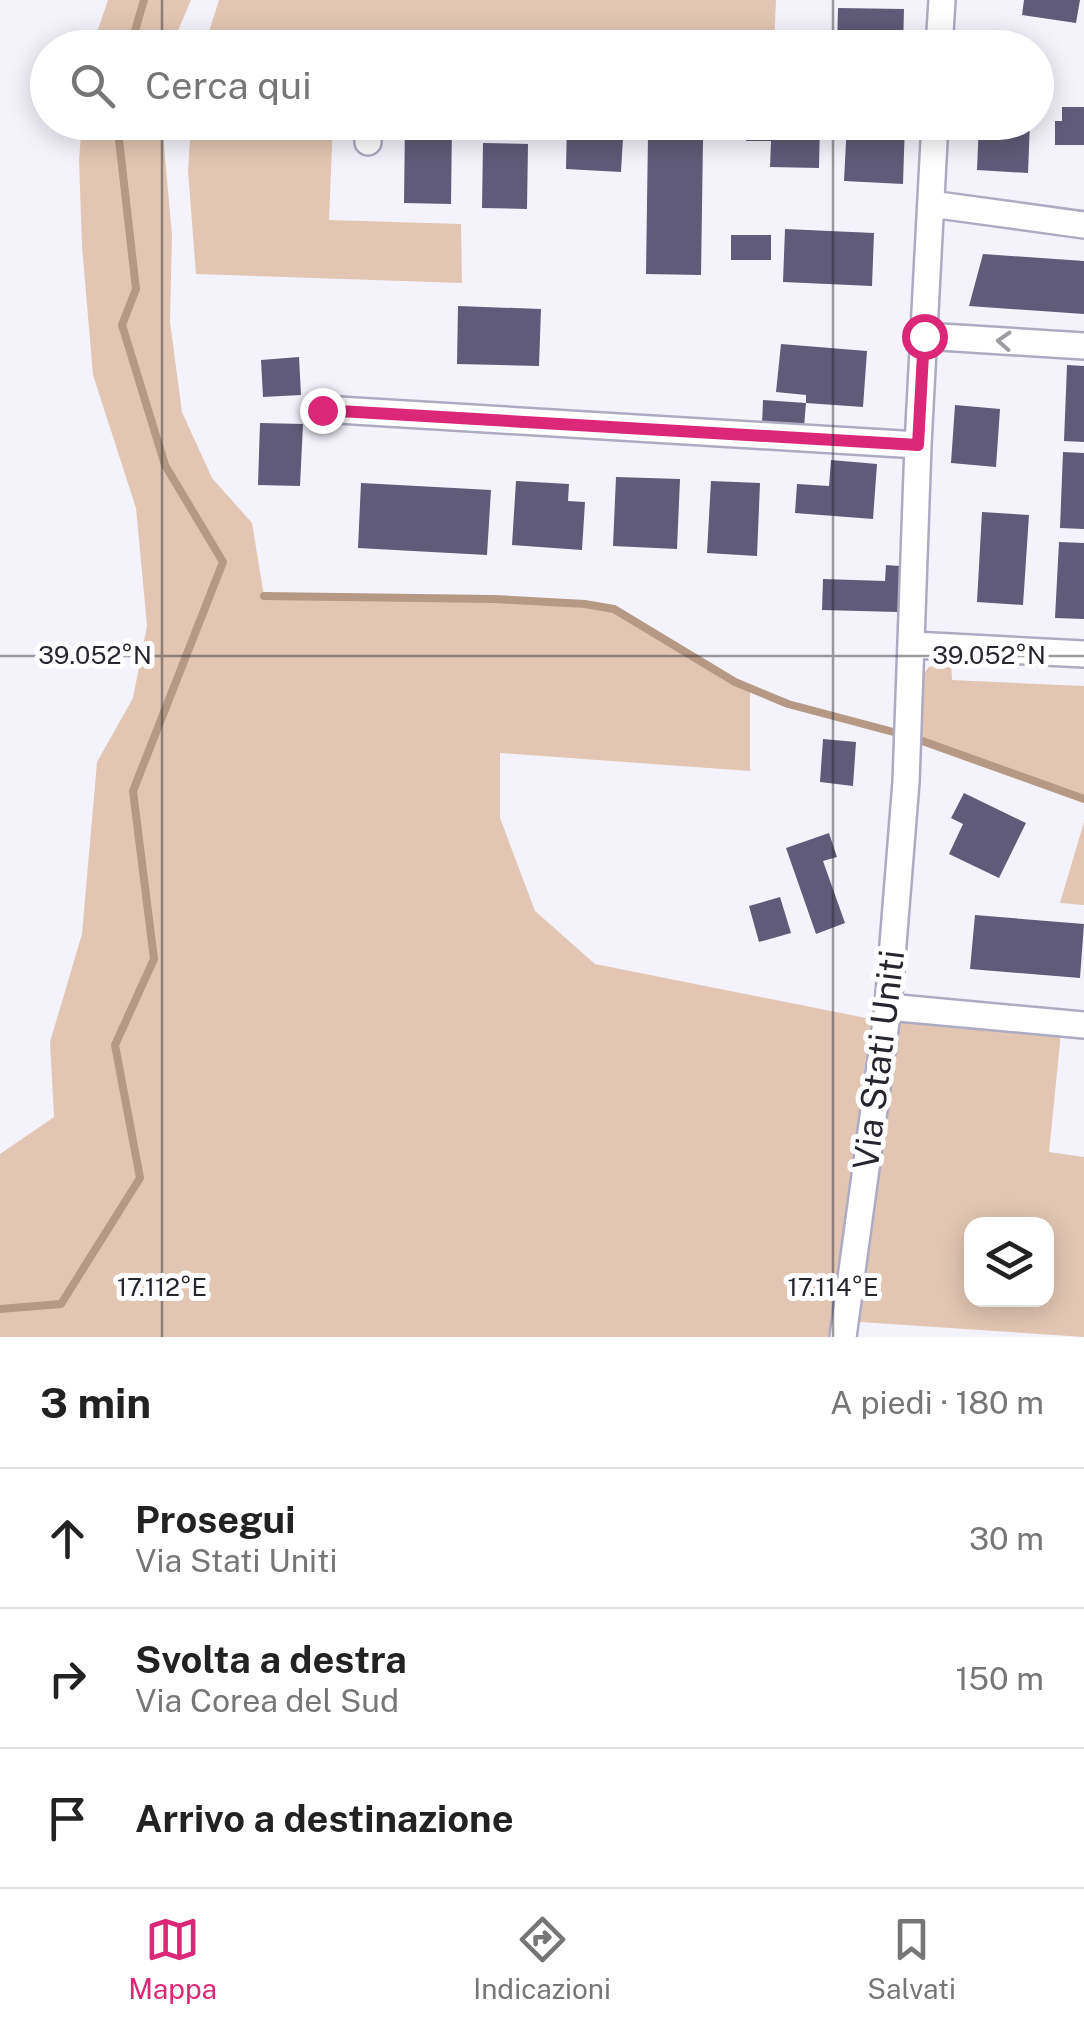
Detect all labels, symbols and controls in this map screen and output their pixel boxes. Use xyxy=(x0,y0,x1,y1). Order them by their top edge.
search box xyxy=(30,30,1054,140)
icon: search xyxy=(65,58,120,113)
text: Cerca qui xyxy=(145,63,312,108)
route start xyxy=(902,314,948,360)
one-way arrow xyxy=(995,331,1011,352)
route end xyxy=(300,388,346,434)
text: 39.052°N xyxy=(38,640,152,670)
text: 39.052°N xyxy=(932,640,1046,670)
street label: Via Stati Uniti xyxy=(845,948,912,1172)
map controls xyxy=(964,1217,1054,1307)
button: layers xyxy=(964,1217,1054,1307)
text: 17.112°E xyxy=(117,1272,207,1302)
text: 17.114°E xyxy=(788,1272,878,1302)
text: 3 min xyxy=(40,1378,151,1427)
text: A piedi · 180 m xyxy=(830,1384,1044,1421)
text: Prosegui xyxy=(135,1497,295,1542)
icon: ahead xyxy=(40,1511,95,1566)
text: 30 m xyxy=(969,1520,1044,1557)
text: Via Stati Uniti xyxy=(135,1542,337,1579)
text: Svolta a destra xyxy=(135,1637,407,1682)
icon: right xyxy=(40,1651,95,1706)
text: 150 m xyxy=(955,1660,1044,1697)
text: Via Corea del Sud xyxy=(135,1682,399,1719)
icon: arrive xyxy=(40,1791,95,1846)
text: Arrivo a destinazione xyxy=(135,1796,514,1841)
tab: Mappa xyxy=(128,1912,217,2005)
tab: Indicazioni xyxy=(473,1912,611,2005)
tab: Salvati xyxy=(867,1912,956,2005)

